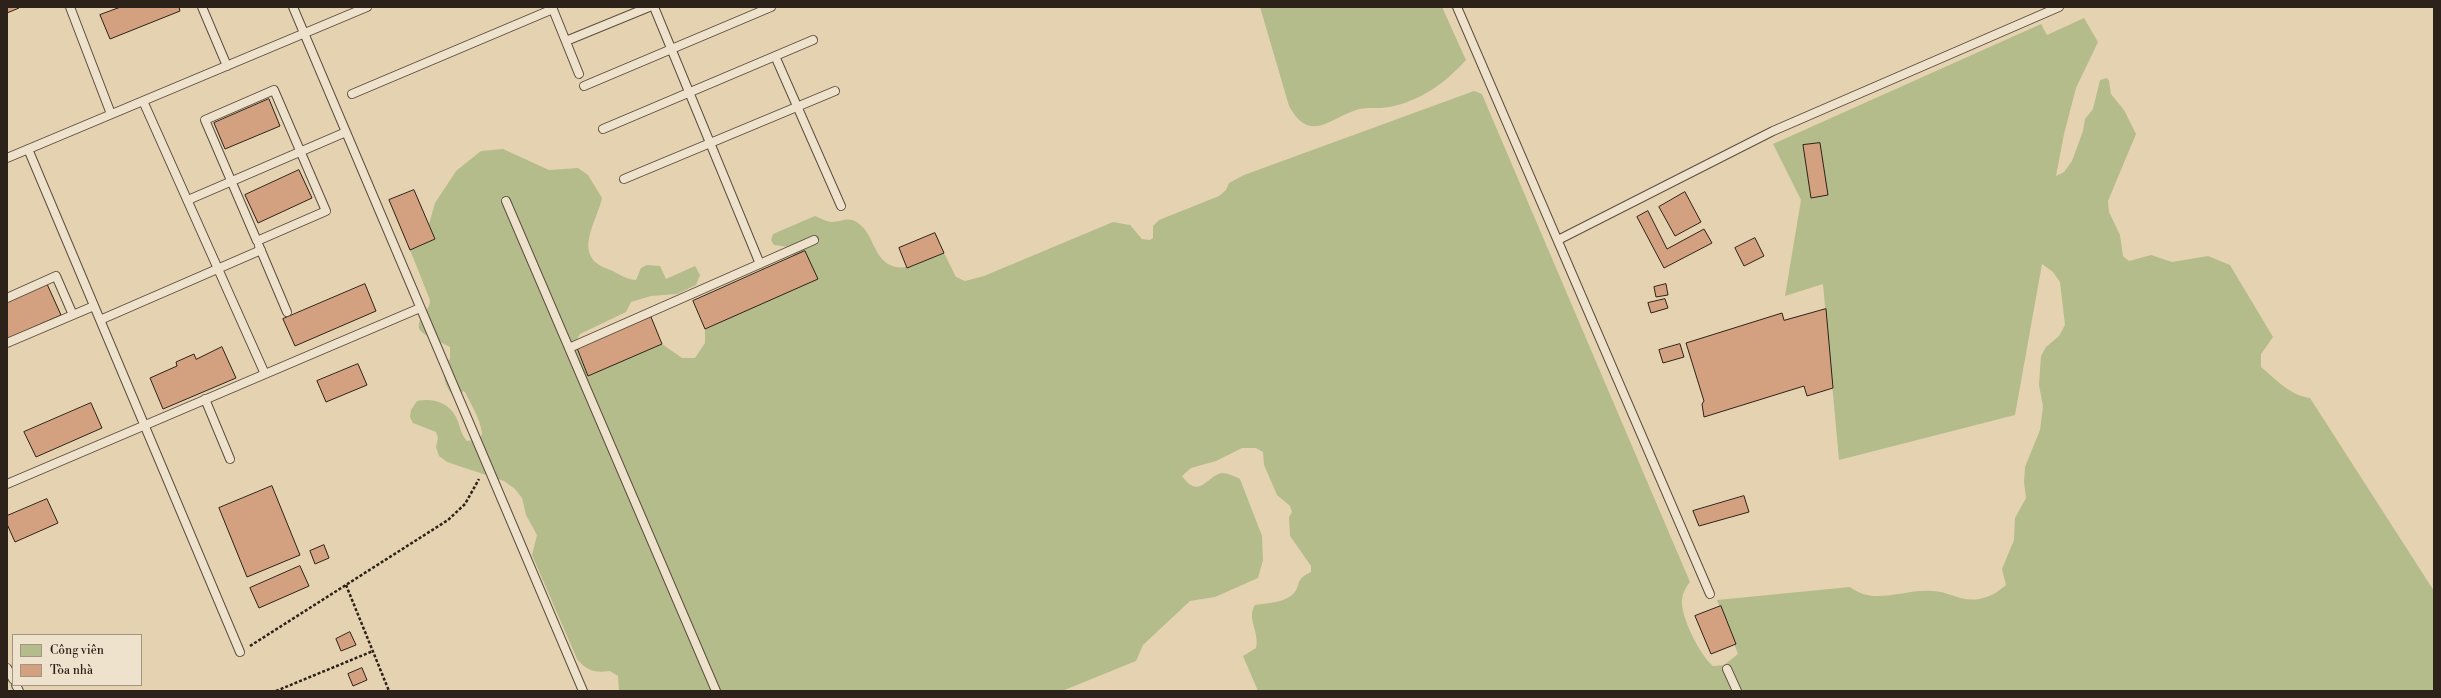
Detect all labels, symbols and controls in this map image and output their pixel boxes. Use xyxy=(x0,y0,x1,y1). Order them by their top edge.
legend xyxy=(12,634,142,686)
text: Công viên xyxy=(50,643,104,658)
text: Tòa nhà xyxy=(50,663,93,678)

